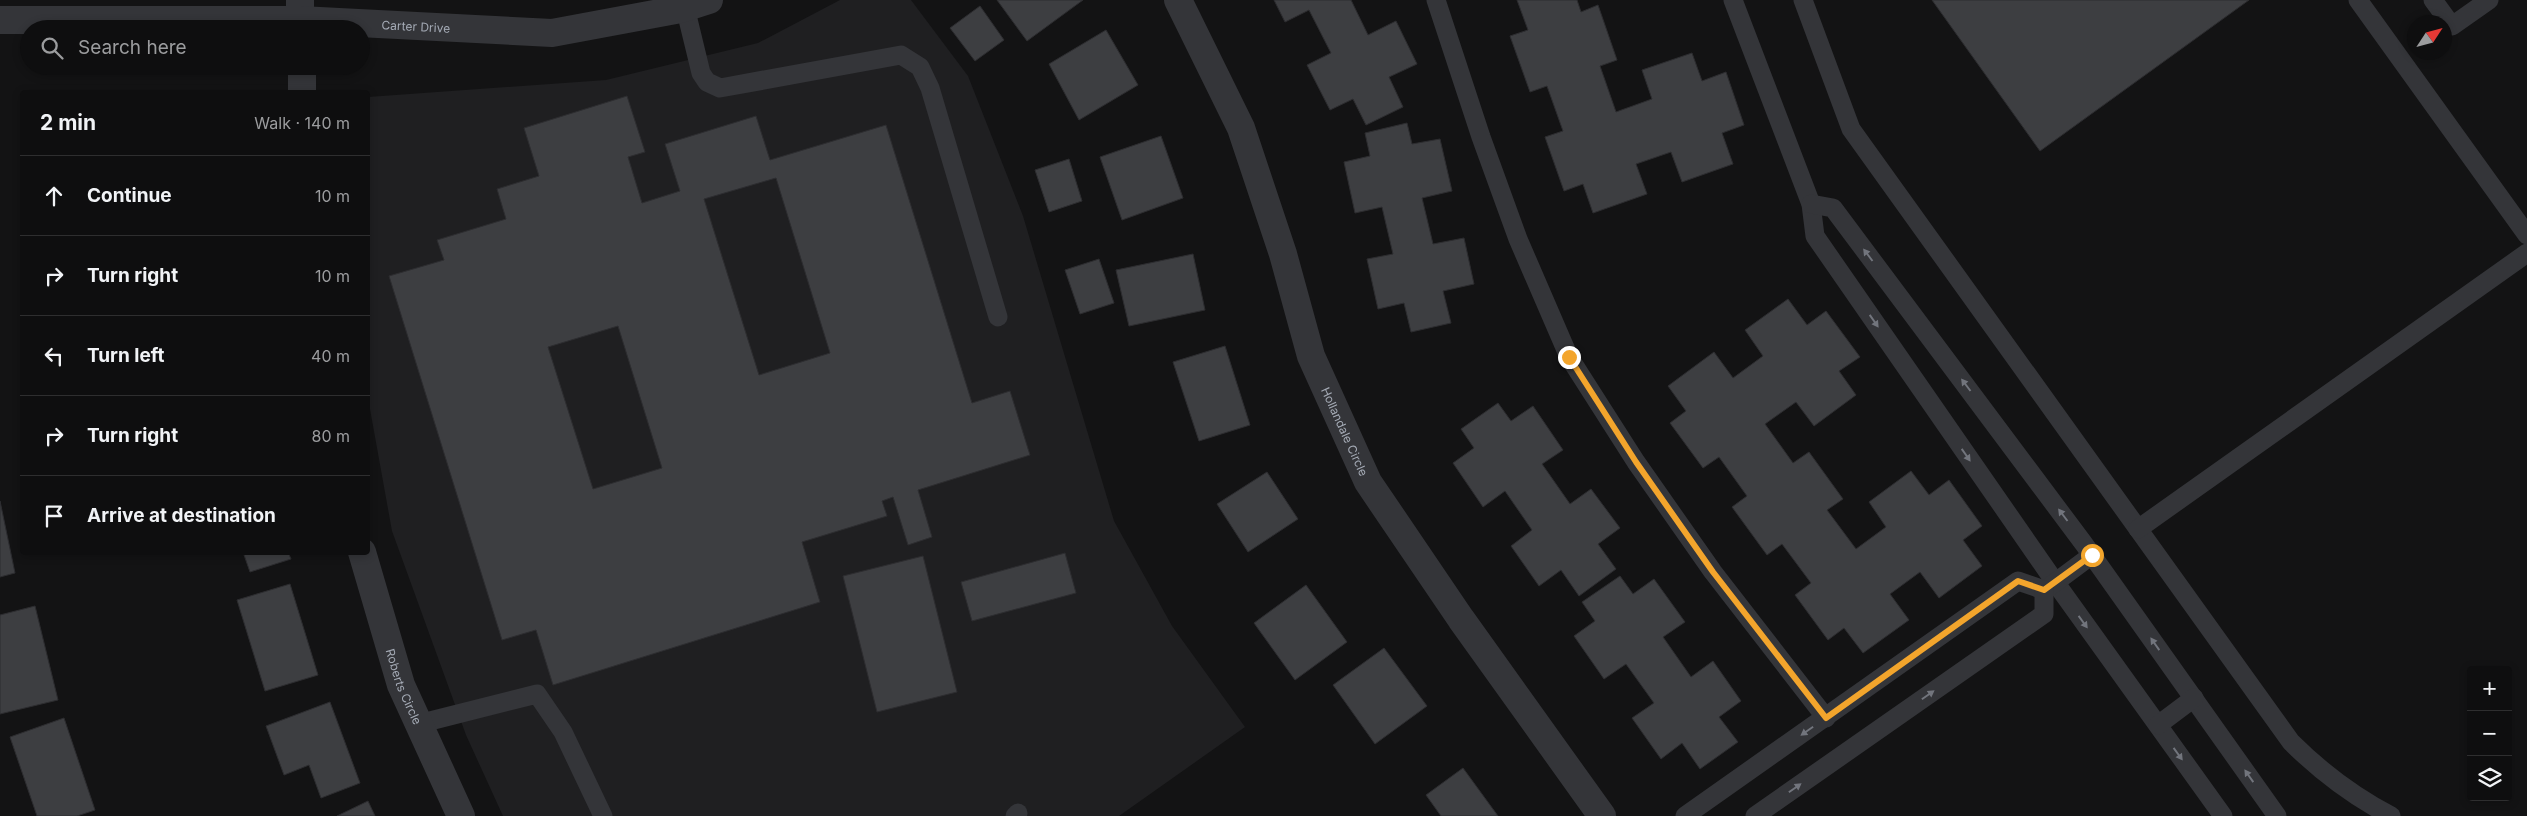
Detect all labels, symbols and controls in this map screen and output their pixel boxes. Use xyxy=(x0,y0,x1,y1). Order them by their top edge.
north arrow xyxy=(2407,15,2452,60)
street label: Carter Drive xyxy=(381,17,451,35)
search box xyxy=(20,20,370,75)
icon: search xyxy=(38,34,66,62)
text: Search here xyxy=(78,36,187,59)
text: 2 min xyxy=(40,110,96,135)
text: Walk · 140 m xyxy=(254,113,350,133)
icon: ahead xyxy=(40,182,68,210)
text: Continue xyxy=(87,184,172,207)
text: 10 m xyxy=(315,186,350,206)
one-way arrow xyxy=(1863,249,1874,262)
icon: right xyxy=(40,262,68,290)
text: Turn right xyxy=(87,264,178,287)
text: 10 m xyxy=(315,266,350,286)
one-way arrow xyxy=(1869,314,1879,328)
icon: left xyxy=(40,342,68,370)
text: Turn left xyxy=(87,344,165,367)
text: 40 m xyxy=(311,346,350,366)
route end xyxy=(1558,346,1581,369)
one-way arrow xyxy=(1960,379,1971,392)
street label: Hollandale Circle xyxy=(1319,385,1372,478)
icon: right xyxy=(40,422,68,450)
text: Turn right xyxy=(87,424,178,447)
text: 80 m xyxy=(311,426,350,446)
one-way arrow xyxy=(1961,448,1971,462)
icon: arrive xyxy=(40,502,68,530)
text: Arrive at destination xyxy=(87,504,276,527)
one-way arrow xyxy=(2057,509,2068,522)
route start xyxy=(2081,544,2104,567)
one-way arrow xyxy=(2078,615,2088,629)
one-way arrow xyxy=(2150,637,2160,651)
street label: Roberts Circle xyxy=(383,647,426,727)
map controls xyxy=(2467,666,2512,801)
button: + xyxy=(2467,666,2512,711)
one-way arrow xyxy=(1921,690,1935,700)
button: − xyxy=(2467,711,2512,756)
one-way arrow xyxy=(1800,726,1814,736)
one-way arrow xyxy=(2173,747,2183,760)
button: layers xyxy=(2467,756,2512,801)
one-way arrow xyxy=(2244,769,2254,783)
one-way arrow xyxy=(1788,783,1802,793)

